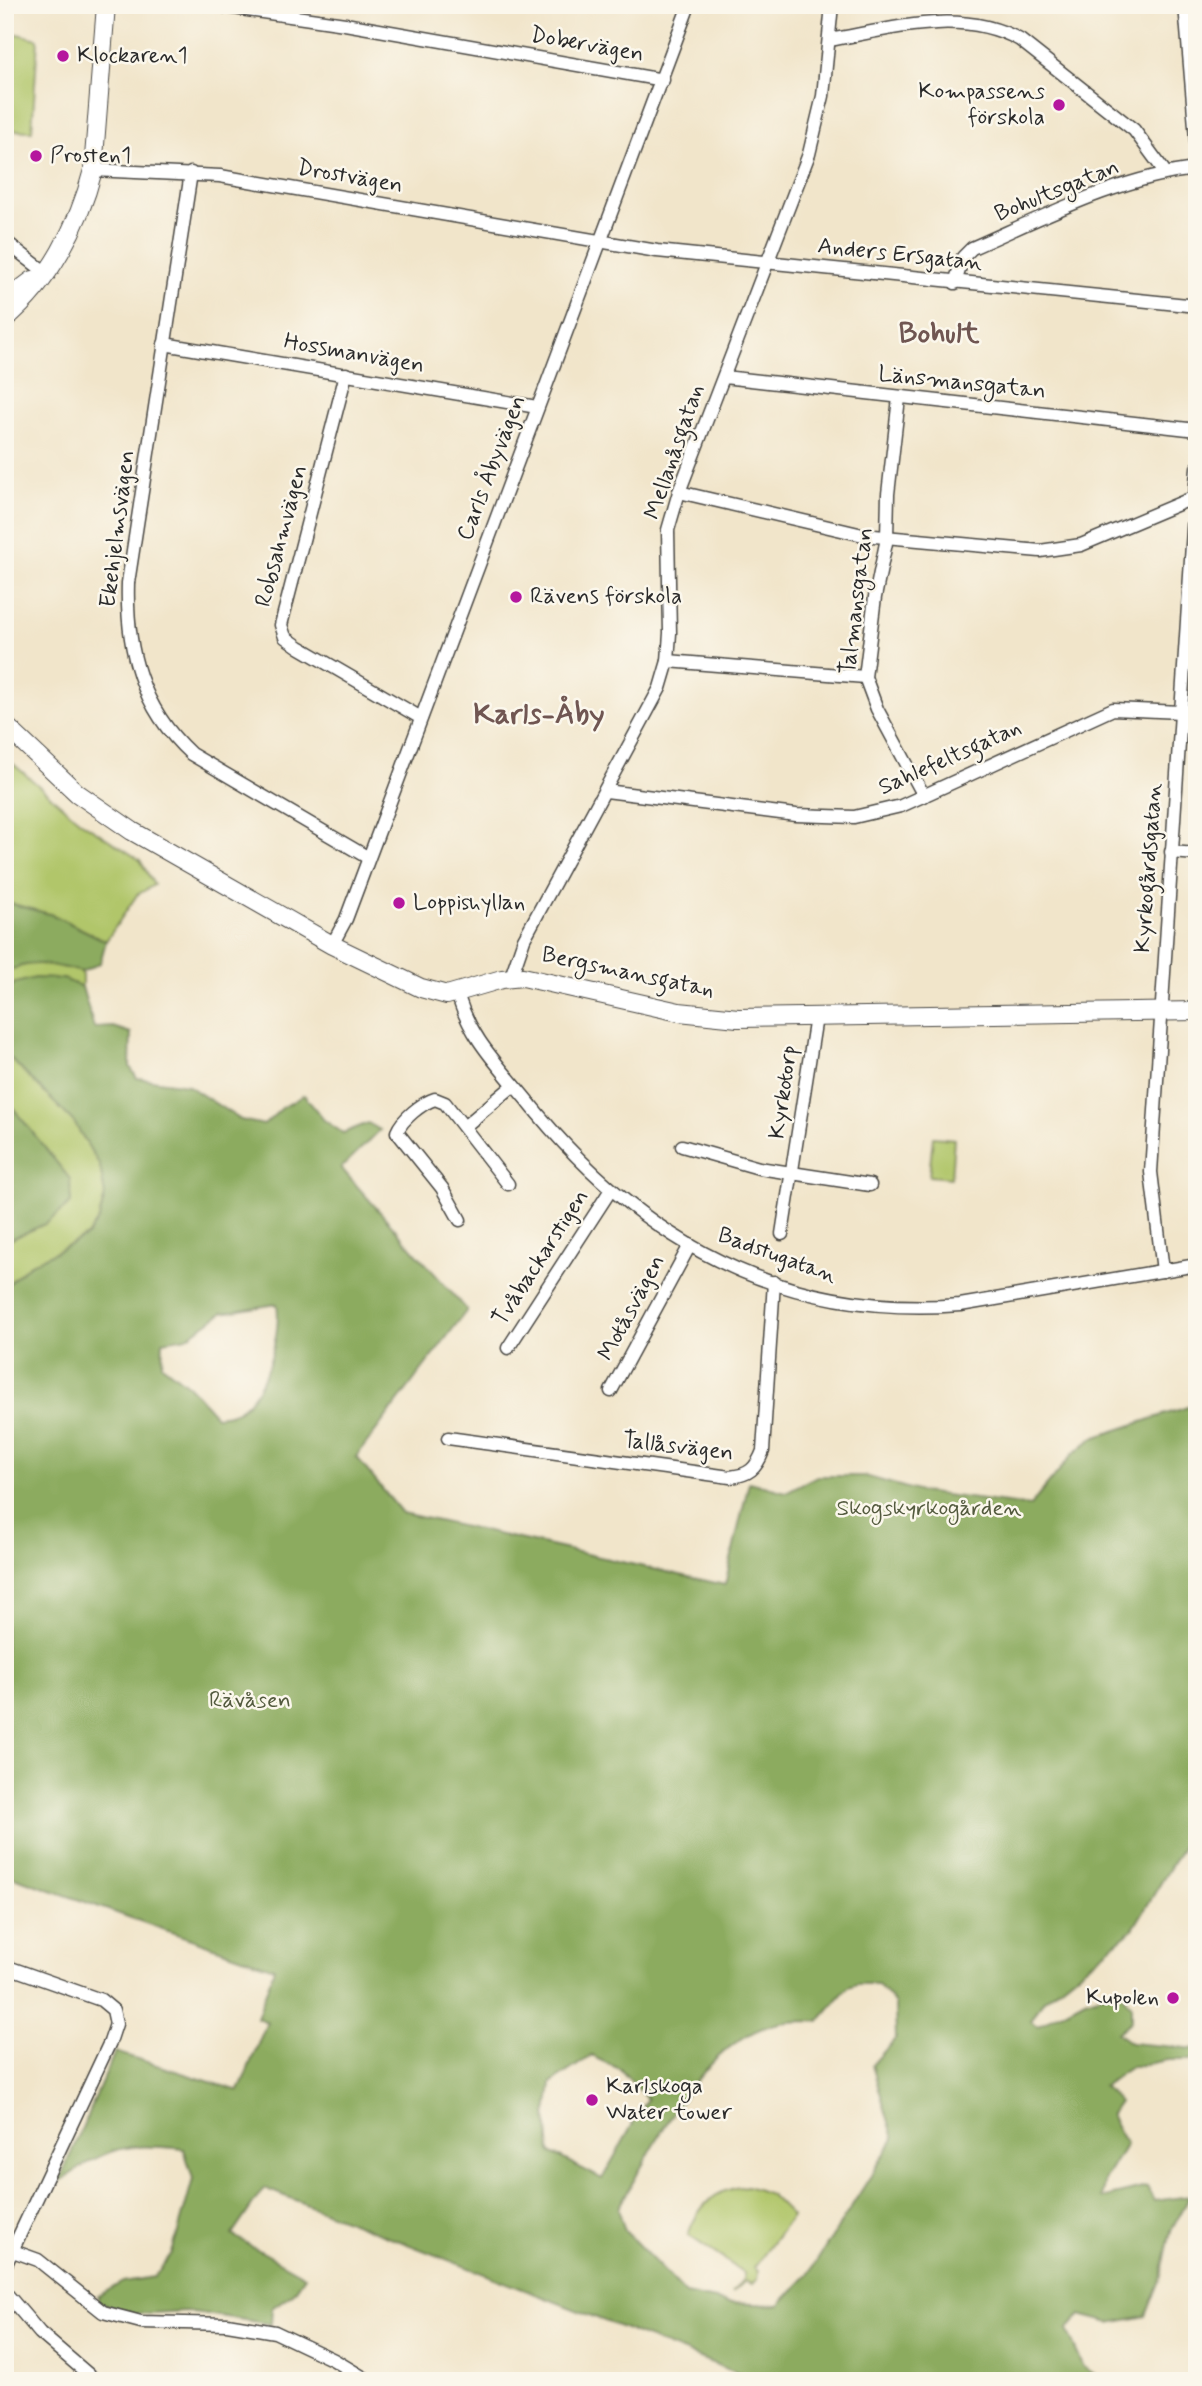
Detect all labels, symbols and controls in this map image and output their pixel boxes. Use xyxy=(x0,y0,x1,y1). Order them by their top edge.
street label: Dobervägen xyxy=(528,20,646,70)
place label: Klockaren1 xyxy=(77,41,188,71)
marker: Klockaren1 xyxy=(55,48,71,64)
place label: Kompassens förskola xyxy=(918,77,1045,133)
marker: Kompassens förskola xyxy=(1051,97,1067,113)
place label: Prosten1 xyxy=(50,141,131,171)
marker: Prosten1 xyxy=(28,148,44,164)
street label: Bohultsgatan xyxy=(990,152,1124,231)
street label: Drostvägen xyxy=(295,153,405,201)
street label: Anders Ersgatan xyxy=(816,231,984,279)
district label: Bohult xyxy=(899,314,980,353)
street label: Hossmanvägen xyxy=(281,327,427,381)
street label: Länsmansgatan xyxy=(876,359,1047,409)
street label: Mellanåsgatan xyxy=(638,380,714,524)
street label: Carls Åbyvägen xyxy=(451,391,533,545)
street label: Ekehjelmsvägen xyxy=(93,449,143,609)
street label: Robsahmvägen xyxy=(249,462,315,610)
street label: Talmansgatan xyxy=(833,526,883,677)
place label: Rävens förskola xyxy=(530,582,682,612)
marker: Rävens förskola xyxy=(508,589,524,605)
district label: Karls-Åby xyxy=(473,695,605,734)
street label: Sahlefeltsgatan xyxy=(874,713,1027,805)
street label: Kyrkogårdsgatan xyxy=(1128,782,1172,954)
place label: Loppishyllan xyxy=(413,888,525,918)
marker: Loppishyllan xyxy=(391,895,407,911)
street label: Bergsmansgatan xyxy=(539,940,717,1008)
street label: Kyrkotorp xyxy=(763,1043,805,1141)
street label: Tvåbackarstigen xyxy=(486,1184,596,1332)
street label: Badstugatan xyxy=(713,1221,841,1291)
street label: Motåsvägen xyxy=(591,1250,673,1366)
street label: Tallåsvägen xyxy=(621,1425,735,1469)
park label: Skogskyrkogården xyxy=(836,1494,1022,1526)
park label: Rävåsen xyxy=(209,1686,291,1716)
place label: Kupolen xyxy=(1086,1983,1159,2013)
marker: Kupolen xyxy=(1165,1990,1181,2006)
place label: Karlskoga Water tower xyxy=(606,2072,732,2128)
marker: Karlskoga Water tower xyxy=(584,2092,600,2108)

